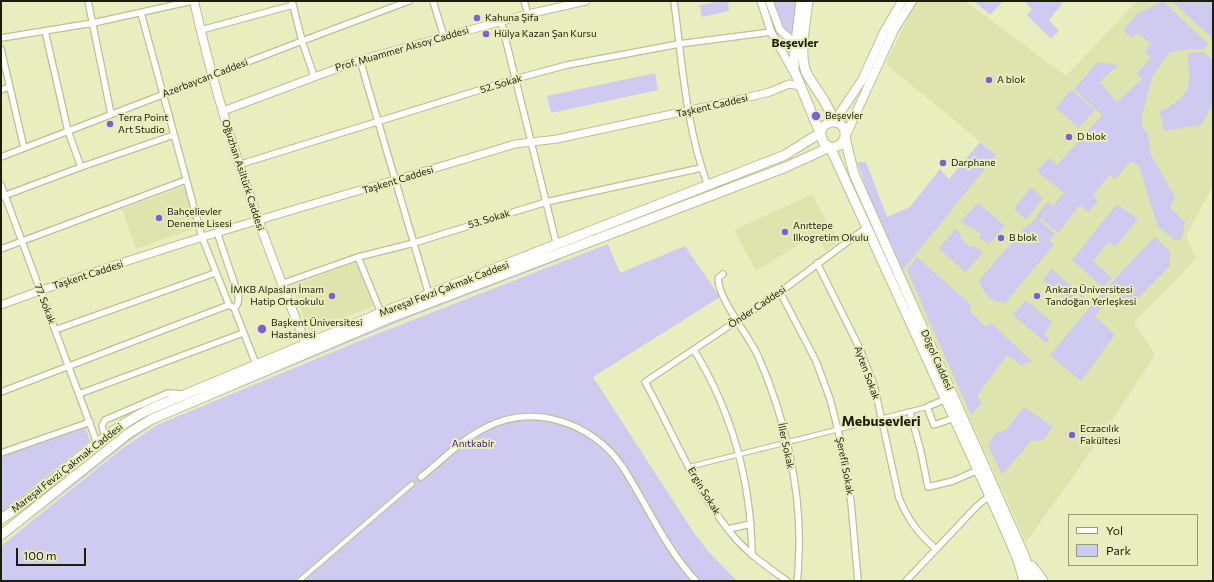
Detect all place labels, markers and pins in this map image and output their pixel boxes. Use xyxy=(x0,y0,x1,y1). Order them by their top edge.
place label: Kahuna Şifa xyxy=(485,12,539,24)
marker: Kahuna Şifa xyxy=(472,13,482,23)
place label: Hülya Kazan Şan Kursu xyxy=(494,28,596,40)
marker: Hülya Kazan Şan Kursu xyxy=(481,29,491,39)
place label: A blok xyxy=(997,74,1026,86)
marker: A blok xyxy=(984,75,994,85)
marker: Beşevler xyxy=(810,110,822,122)
place label: Beşevler xyxy=(825,110,863,122)
place label: Terra Point Art Studio xyxy=(118,112,168,136)
marker: Terra Point Art Studio xyxy=(105,119,115,129)
place label: D blok xyxy=(1077,131,1106,143)
marker: D blok xyxy=(1064,132,1074,142)
place label: Darphane xyxy=(951,157,995,169)
marker: Darphane xyxy=(938,158,948,168)
place label: Bahçelievler Deneme Lisesi xyxy=(167,206,232,230)
marker: Bahçelievler Deneme Lisesi xyxy=(154,213,164,223)
place label: Anıttepe Ilkogretim Okulu xyxy=(793,220,869,244)
marker: Anıttepe Ilkogretim Okulu xyxy=(780,227,790,237)
place label: B blok xyxy=(1009,232,1037,244)
marker: B blok xyxy=(996,233,1006,243)
place label: İMKB Alpaslan İmam Hatip Ortaokulu xyxy=(231,284,324,308)
place label: Ankara Üniversitesi Tandoğan Yerleşkesi xyxy=(1045,284,1136,308)
marker: İMKB Alpaslan İmam Hatip Ortaokulu xyxy=(327,291,337,301)
marker: Ankara Üniversitesi Tandoğan Yerleşkesi xyxy=(1032,291,1042,301)
place label: Başkent Üniversitesi Hastanesi xyxy=(271,317,363,340)
marker: Başkent Üniversitesi Hastanesi xyxy=(256,323,268,335)
place label: Eczacılık Fakültesi xyxy=(1080,423,1121,446)
marker: Eczacılık Fakültesi xyxy=(1067,430,1077,440)

